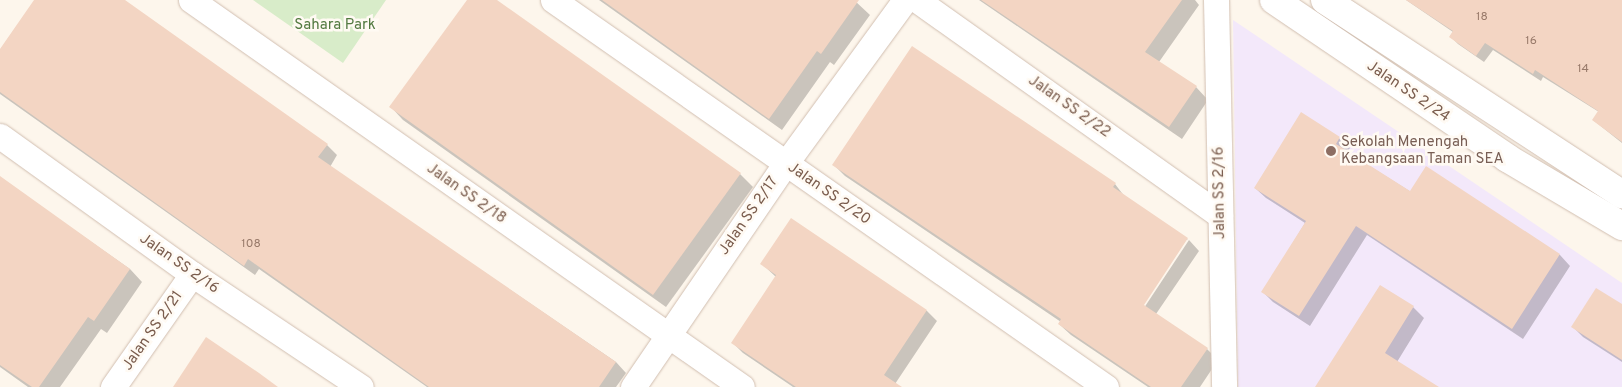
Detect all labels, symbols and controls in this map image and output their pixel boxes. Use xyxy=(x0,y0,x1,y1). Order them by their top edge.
house number: 18 xyxy=(1476,11,1488,25)
park label: Sahara Park xyxy=(294,17,376,35)
house number: 16 xyxy=(1525,35,1537,49)
street label: Jalan SS 2/24 xyxy=(1363,58,1453,126)
house number: 14 xyxy=(1577,63,1589,77)
street label: Jalan SS 2/22 xyxy=(1024,72,1114,142)
place label: Sekolah Menengah Kebangsaan Taman SEA xyxy=(1341,133,1504,168)
marker: Sekolah Menengah Kebangsaan Taman SEA xyxy=(1325,145,1337,157)
street label: Jalan SS 2/16 xyxy=(1210,147,1230,239)
street label: Jalan SS 2/20 xyxy=(784,159,874,229)
street label: Jalan SS 2/18 xyxy=(423,160,509,228)
street label: Jalan SS 2/17 xyxy=(715,173,783,259)
street label: Jalan SS 2/16 xyxy=(136,230,222,298)
house number: 108 xyxy=(241,238,261,252)
street label: Jalan SS 2/21 xyxy=(119,288,187,374)

